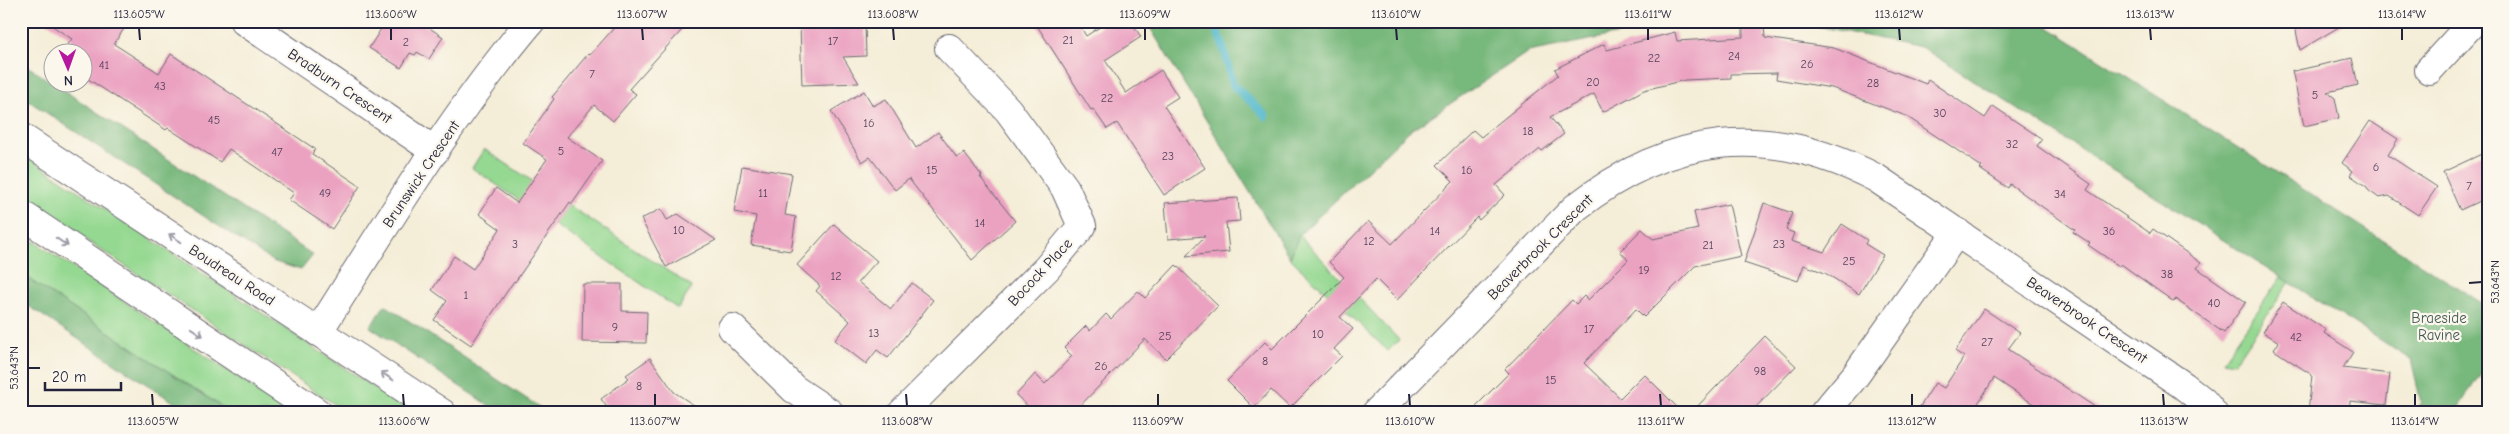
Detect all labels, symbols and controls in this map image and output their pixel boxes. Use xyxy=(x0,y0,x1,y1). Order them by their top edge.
text: 113.605°W xyxy=(113,7,165,21)
text: 113.606°W xyxy=(365,7,417,21)
text: 113.607°W xyxy=(617,7,668,21)
text: 113.608°W xyxy=(868,7,919,21)
text: 113.609°W xyxy=(1120,7,1171,21)
text: 113.610°W xyxy=(1371,7,1421,21)
text: 113.611°W xyxy=(1625,7,1672,21)
text: 113.612°W xyxy=(1875,7,1924,21)
text: 113.613°W xyxy=(2126,7,2175,21)
text: 113.614°W xyxy=(2378,7,2427,21)
house number: 21 xyxy=(1062,33,1074,47)
house number: 17 xyxy=(828,34,839,48)
house number: 2 xyxy=(403,35,409,49)
north arrow xyxy=(42,42,92,92)
street label: Bradburn Crescent xyxy=(285,45,396,128)
house number: 24 xyxy=(1728,49,1740,63)
house number: 22 xyxy=(1648,51,1660,65)
house number: 26 xyxy=(1801,57,1813,71)
house number: 41 xyxy=(99,58,110,72)
house number: 7 xyxy=(589,67,595,81)
text: N xyxy=(64,72,73,89)
house number: 20 xyxy=(1586,75,1600,89)
house number: 28 xyxy=(1867,76,1879,90)
house number: 43 xyxy=(154,79,166,93)
house number: 5 xyxy=(2312,88,2318,102)
house number: 22 xyxy=(1101,91,1113,105)
house number: 30 xyxy=(1933,106,1947,120)
house number: 45 xyxy=(208,113,220,127)
street label: Brunswick Crescent xyxy=(379,116,464,231)
house number: 16 xyxy=(863,116,875,130)
house number: 18 xyxy=(1523,124,1533,138)
house number: 32 xyxy=(2006,137,2018,151)
house number: 5 xyxy=(558,144,564,158)
house number: 47 xyxy=(271,145,283,159)
house number: 23 xyxy=(1162,149,1174,163)
house number: 6 xyxy=(2373,160,2379,174)
house number: 15 xyxy=(926,163,938,177)
house number: 16 xyxy=(1461,163,1473,177)
house number: 7 xyxy=(2466,179,2472,193)
house number: 49 xyxy=(319,186,331,200)
house number: 11 xyxy=(758,186,768,200)
house number: 34 xyxy=(2054,187,2066,201)
street label: Beaverbrook Crescent xyxy=(1484,190,1597,303)
house number: 14 xyxy=(975,216,985,230)
house number: 10 xyxy=(673,223,685,237)
house number: 14 xyxy=(1430,224,1440,238)
house number: 36 xyxy=(2103,224,2115,238)
one-way arrow xyxy=(168,233,182,243)
street label: Bocock Place xyxy=(1004,234,1076,310)
house number: 12 xyxy=(1363,234,1375,248)
one-way arrow xyxy=(55,236,69,247)
house number: 3 xyxy=(512,237,518,251)
house number: 23 xyxy=(1773,237,1785,251)
house number: 21 xyxy=(1702,238,1714,252)
street label: Boudreau Road xyxy=(186,241,278,309)
house number: 25 xyxy=(1843,254,1855,268)
text: 53.643°N xyxy=(2488,260,2502,304)
house number: 19 xyxy=(1638,263,1650,277)
house number: 38 xyxy=(2161,267,2173,281)
house number: 12 xyxy=(830,269,842,283)
street label: Beaverbrook Crescent xyxy=(2023,273,2151,367)
house number: 1 xyxy=(464,288,469,302)
house number: 40 xyxy=(2207,296,2221,310)
park label: Braeside Ravine xyxy=(2411,309,2467,344)
house number: 9 xyxy=(612,320,618,334)
house number: 17 xyxy=(1584,322,1595,336)
house number: 13 xyxy=(869,326,879,340)
one-way arrow xyxy=(190,327,204,337)
house number: 10 xyxy=(1312,327,1324,341)
house number: 25 xyxy=(1159,329,1171,343)
house number: 42 xyxy=(2290,330,2302,344)
house number: 27 xyxy=(1981,335,1993,349)
text: 53.643°N xyxy=(7,346,21,390)
house number: 8 xyxy=(1262,354,1268,368)
scale bar xyxy=(45,359,121,391)
house number: 26 xyxy=(1095,359,1107,373)
house number: 98 xyxy=(1754,364,1766,378)
text: 20 m xyxy=(52,368,86,386)
one-way arrow xyxy=(380,371,394,381)
house number: 15 xyxy=(1545,373,1557,387)
house number: 8 xyxy=(636,379,642,393)
text: 113.605°W xyxy=(127,414,179,428)
text: 113.606°W xyxy=(378,414,430,428)
text: 113.607°W xyxy=(630,414,681,428)
text: 113.608°W xyxy=(882,414,933,428)
text: 113.609°W xyxy=(1133,414,1184,428)
text: 113.610°W xyxy=(1385,414,1435,428)
text: 113.611°W xyxy=(1638,414,1685,428)
text: 113.612°W xyxy=(1888,414,1937,428)
text: 113.613°W xyxy=(2140,414,2189,428)
text: 113.614°W xyxy=(2391,414,2440,428)

